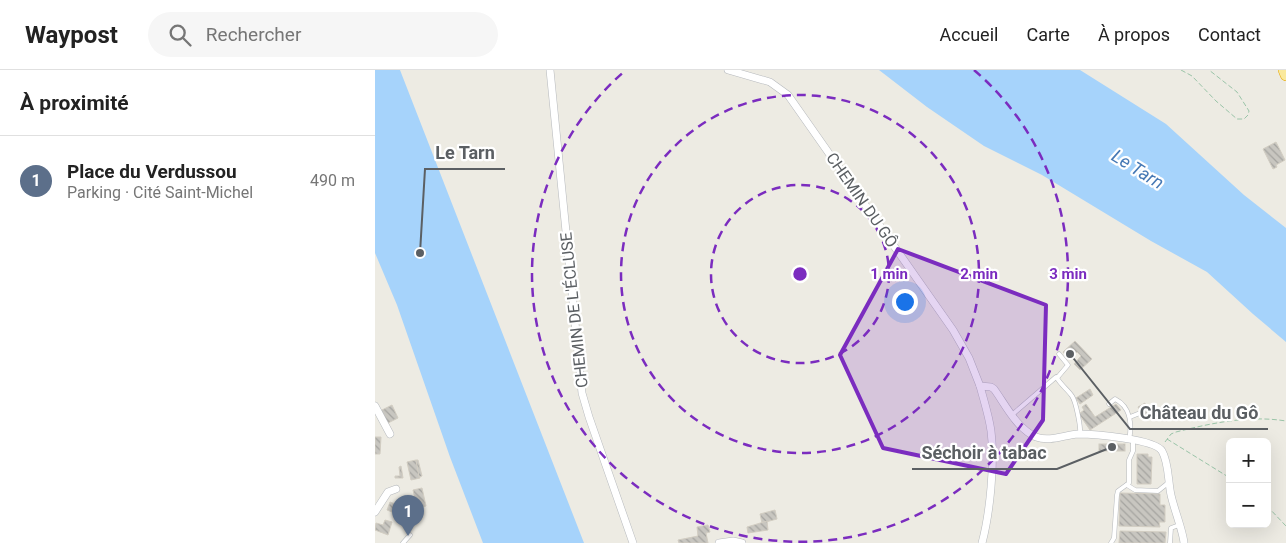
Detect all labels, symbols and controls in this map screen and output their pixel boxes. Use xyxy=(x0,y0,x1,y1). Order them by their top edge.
search box xyxy=(148,12,498,57)
text: Waypost xyxy=(25,21,118,49)
icon: search xyxy=(166,21,194,49)
text: Rechercher xyxy=(206,23,301,46)
text: Accueil xyxy=(940,24,998,45)
text: Carte xyxy=(1026,24,1070,45)
text: À propos xyxy=(1098,24,1170,45)
text: Contact xyxy=(1198,24,1261,45)
text: À proximité xyxy=(20,91,129,115)
callout: Le Tarn xyxy=(425,136,505,169)
text: Le Tarn xyxy=(435,142,495,163)
water label: Le Tarn xyxy=(1108,145,1168,193)
street label: CHEMIN DU GÔ xyxy=(822,148,903,251)
text: Place du Verdussou xyxy=(67,160,237,183)
text: 1 xyxy=(31,171,41,190)
text: 490 m xyxy=(310,171,355,190)
text: Parking · Cité Saint-Michel xyxy=(67,183,253,202)
street label: CHEMIN DE L'ÉCLUSE xyxy=(556,231,592,389)
centre of rings xyxy=(791,265,809,283)
text: 1 min xyxy=(870,265,908,283)
text: 2 min xyxy=(960,265,998,283)
text: 3 min xyxy=(1049,265,1087,283)
your location xyxy=(892,289,918,315)
callout: Château du Gô xyxy=(1130,396,1268,429)
text: Château du Gô xyxy=(1140,402,1258,423)
callout: Séchoir à tabac xyxy=(912,436,1057,469)
map controls xyxy=(1226,438,1271,528)
button: + xyxy=(1226,438,1271,483)
text: Séchoir à tabac xyxy=(921,442,1047,463)
button: − xyxy=(1226,483,1271,528)
pin: 1 xyxy=(392,495,424,536)

